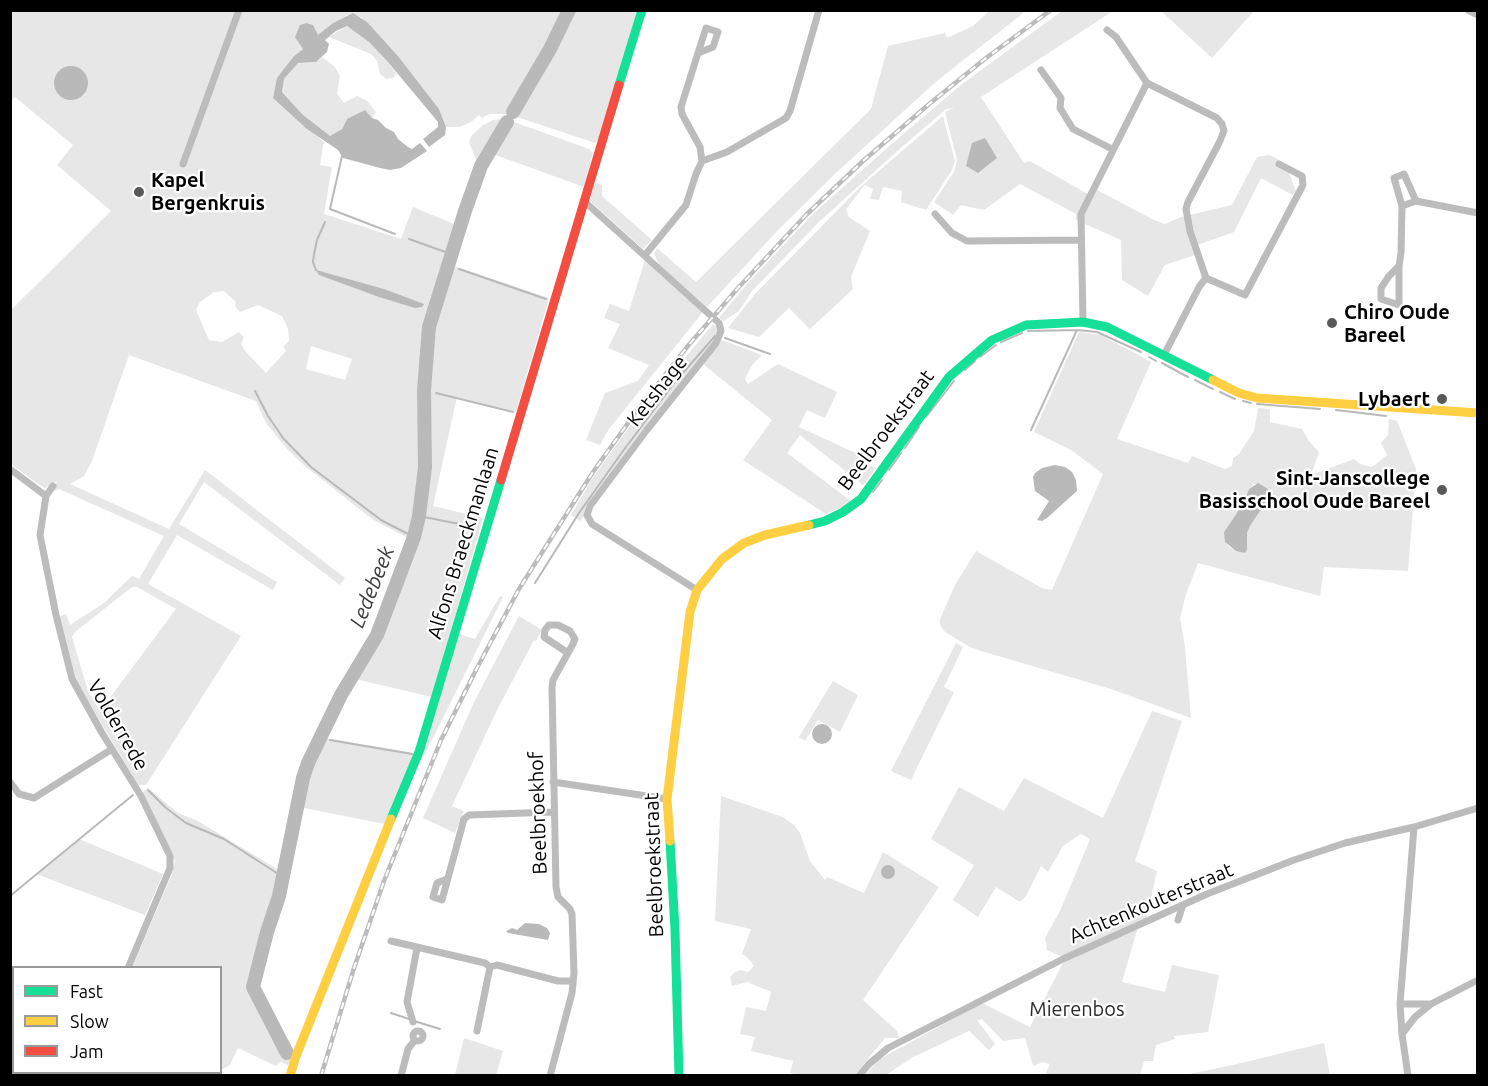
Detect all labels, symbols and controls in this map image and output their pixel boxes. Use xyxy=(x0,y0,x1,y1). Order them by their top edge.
place label: Kapel Bergenkruis xyxy=(151,168,265,215)
marker: Kapel Bergenkruis xyxy=(132,185,146,199)
place label: Chiro Oude Bareel xyxy=(1344,300,1450,347)
marker: Chiro Oude Bareel xyxy=(1325,316,1339,330)
street label: Ketshage xyxy=(622,351,692,431)
street label: Beelbroekstraat xyxy=(833,365,939,495)
place label: Lybaert xyxy=(1358,387,1430,411)
marker: Lybaert xyxy=(1435,392,1449,406)
street label: Alfons Braeckmanlaan xyxy=(422,444,504,642)
place label: Sint-Janscollege Basisschool Oude Bareel xyxy=(1199,466,1430,513)
marker: Sint-Janscollege Basisschool Oude Bareel xyxy=(1435,483,1449,497)
water label: Ledebeek xyxy=(344,543,400,631)
street label: Volderrede xyxy=(82,675,154,775)
street label: Beelbroekhof xyxy=(524,751,552,875)
street label: Beelbroekstraat xyxy=(639,792,669,938)
street label: Achtenkouterstraat xyxy=(1065,858,1237,948)
legend xyxy=(12,966,222,1074)
text: Fast xyxy=(70,981,103,1001)
park label: Mierenbos xyxy=(1029,997,1125,1021)
text: Slow xyxy=(70,1011,109,1031)
text: Jam xyxy=(70,1041,104,1061)

